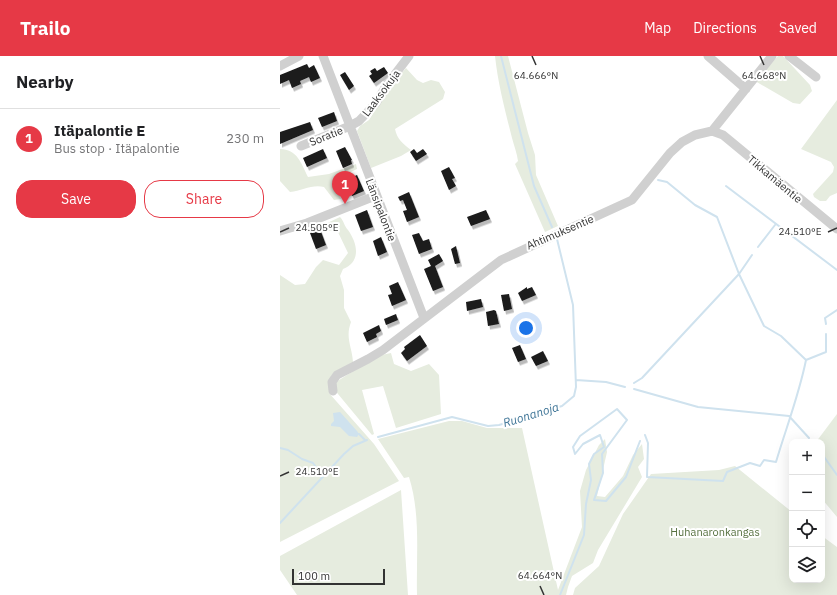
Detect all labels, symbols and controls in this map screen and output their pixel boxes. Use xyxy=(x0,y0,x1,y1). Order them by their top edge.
text: Trailo xyxy=(20,16,70,40)
text: Map xyxy=(644,19,671,37)
text: Directions xyxy=(693,19,757,37)
text: Saved xyxy=(779,19,817,37)
street label: Laaksokuja xyxy=(359,67,403,119)
text: 64.666°N xyxy=(514,69,558,82)
text: 64.668°N xyxy=(742,69,786,82)
text: Nearby xyxy=(16,71,74,93)
text: Itäpalontie E xyxy=(54,121,145,140)
street label: Soratie xyxy=(307,123,345,149)
text: 1 xyxy=(25,130,33,147)
text: 230 m xyxy=(226,130,264,147)
text: Bus stop · Itäpalontie xyxy=(54,140,180,157)
street label: Tikkamäentie xyxy=(745,152,805,206)
pin: 1 xyxy=(332,171,358,204)
street label: Länsipalontie xyxy=(363,177,399,243)
button: Save xyxy=(16,180,136,218)
button: Share xyxy=(144,180,264,218)
street label: Ahtimuksentie xyxy=(524,212,596,252)
text: 24.505°E xyxy=(295,221,339,234)
text: 24.510°E xyxy=(778,225,822,238)
your location xyxy=(516,318,536,338)
water label: Ruonanoja xyxy=(501,399,561,430)
map controls xyxy=(789,439,825,583)
button: + xyxy=(789,439,825,475)
text: 24.510°E xyxy=(295,465,339,478)
button: − xyxy=(789,475,825,511)
button: locate xyxy=(789,511,825,547)
park label: Huhanaronkangas xyxy=(670,525,760,539)
button: layers xyxy=(789,547,825,583)
scale bar xyxy=(292,567,385,586)
text: 100 m xyxy=(298,569,330,583)
text: 64.664°N xyxy=(518,569,562,582)

